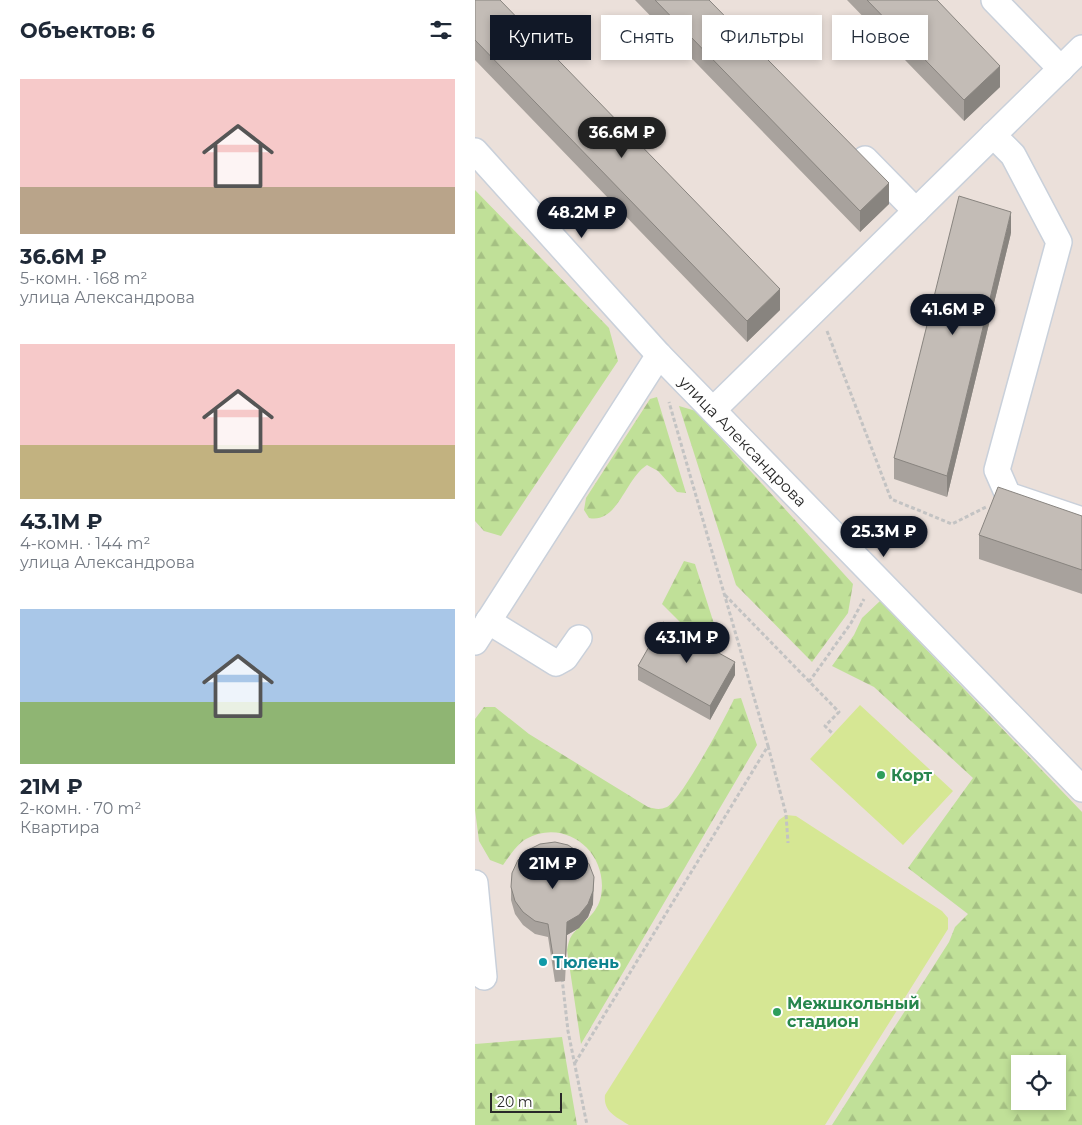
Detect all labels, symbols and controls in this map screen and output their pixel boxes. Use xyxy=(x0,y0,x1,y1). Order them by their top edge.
chip: Купить xyxy=(490,15,591,60)
chip: Снять xyxy=(601,15,692,60)
chip: Фильтры xyxy=(702,15,822,60)
chip: Новое xyxy=(832,15,928,60)
icon: filters xyxy=(427,16,455,44)
text: Объектов: 6 xyxy=(20,18,155,43)
icon: home xyxy=(193,111,283,201)
pin: 36.6M ₽ xyxy=(576,116,668,159)
text: 36.6M ₽ xyxy=(589,123,655,142)
pin: 48.2M ₽ xyxy=(536,196,628,239)
text: 48.2M ₽ xyxy=(548,203,616,222)
text: 36.6M ₽ xyxy=(20,244,107,269)
text: 5-комн. · 168 m² xyxy=(20,269,147,288)
text: улица Александрова xyxy=(20,288,195,307)
pin: 41.6M ₽ xyxy=(907,294,999,336)
text: 41.6M ₽ xyxy=(921,300,985,319)
street label: улица Александрова xyxy=(674,371,811,510)
icon: home xyxy=(193,376,283,466)
text: 43.1M ₽ xyxy=(20,509,102,534)
pin: 25.3M ₽ xyxy=(838,516,930,558)
text: 25.3M ₽ xyxy=(851,522,917,541)
text: 4-комн. · 144 m² xyxy=(20,534,150,553)
text: улица Александрова xyxy=(20,553,195,572)
pin: 43.1M ₽ xyxy=(641,622,733,664)
text: 43.1M ₽ xyxy=(656,628,718,647)
icon: home xyxy=(193,641,283,731)
place label: Корт xyxy=(891,766,933,785)
marker: Корт xyxy=(875,769,887,781)
text: 21M ₽ xyxy=(20,774,83,799)
text: 2-комн. · 70 m² xyxy=(20,799,141,818)
text: Квартира xyxy=(20,818,100,837)
pin: 21M ₽ xyxy=(518,848,588,890)
text: 21M ₽ xyxy=(529,854,577,873)
place label: Тюлень xyxy=(553,953,619,972)
marker: Тюлень xyxy=(537,956,549,968)
place label: Межшкольный стадион xyxy=(787,994,920,1031)
marker: Межшкольный стадион xyxy=(771,1006,783,1018)
map controls xyxy=(1011,1055,1066,1110)
button: locate xyxy=(1011,1055,1066,1110)
scale bar xyxy=(490,1090,563,1113)
text: 20 m xyxy=(497,1093,533,1111)

